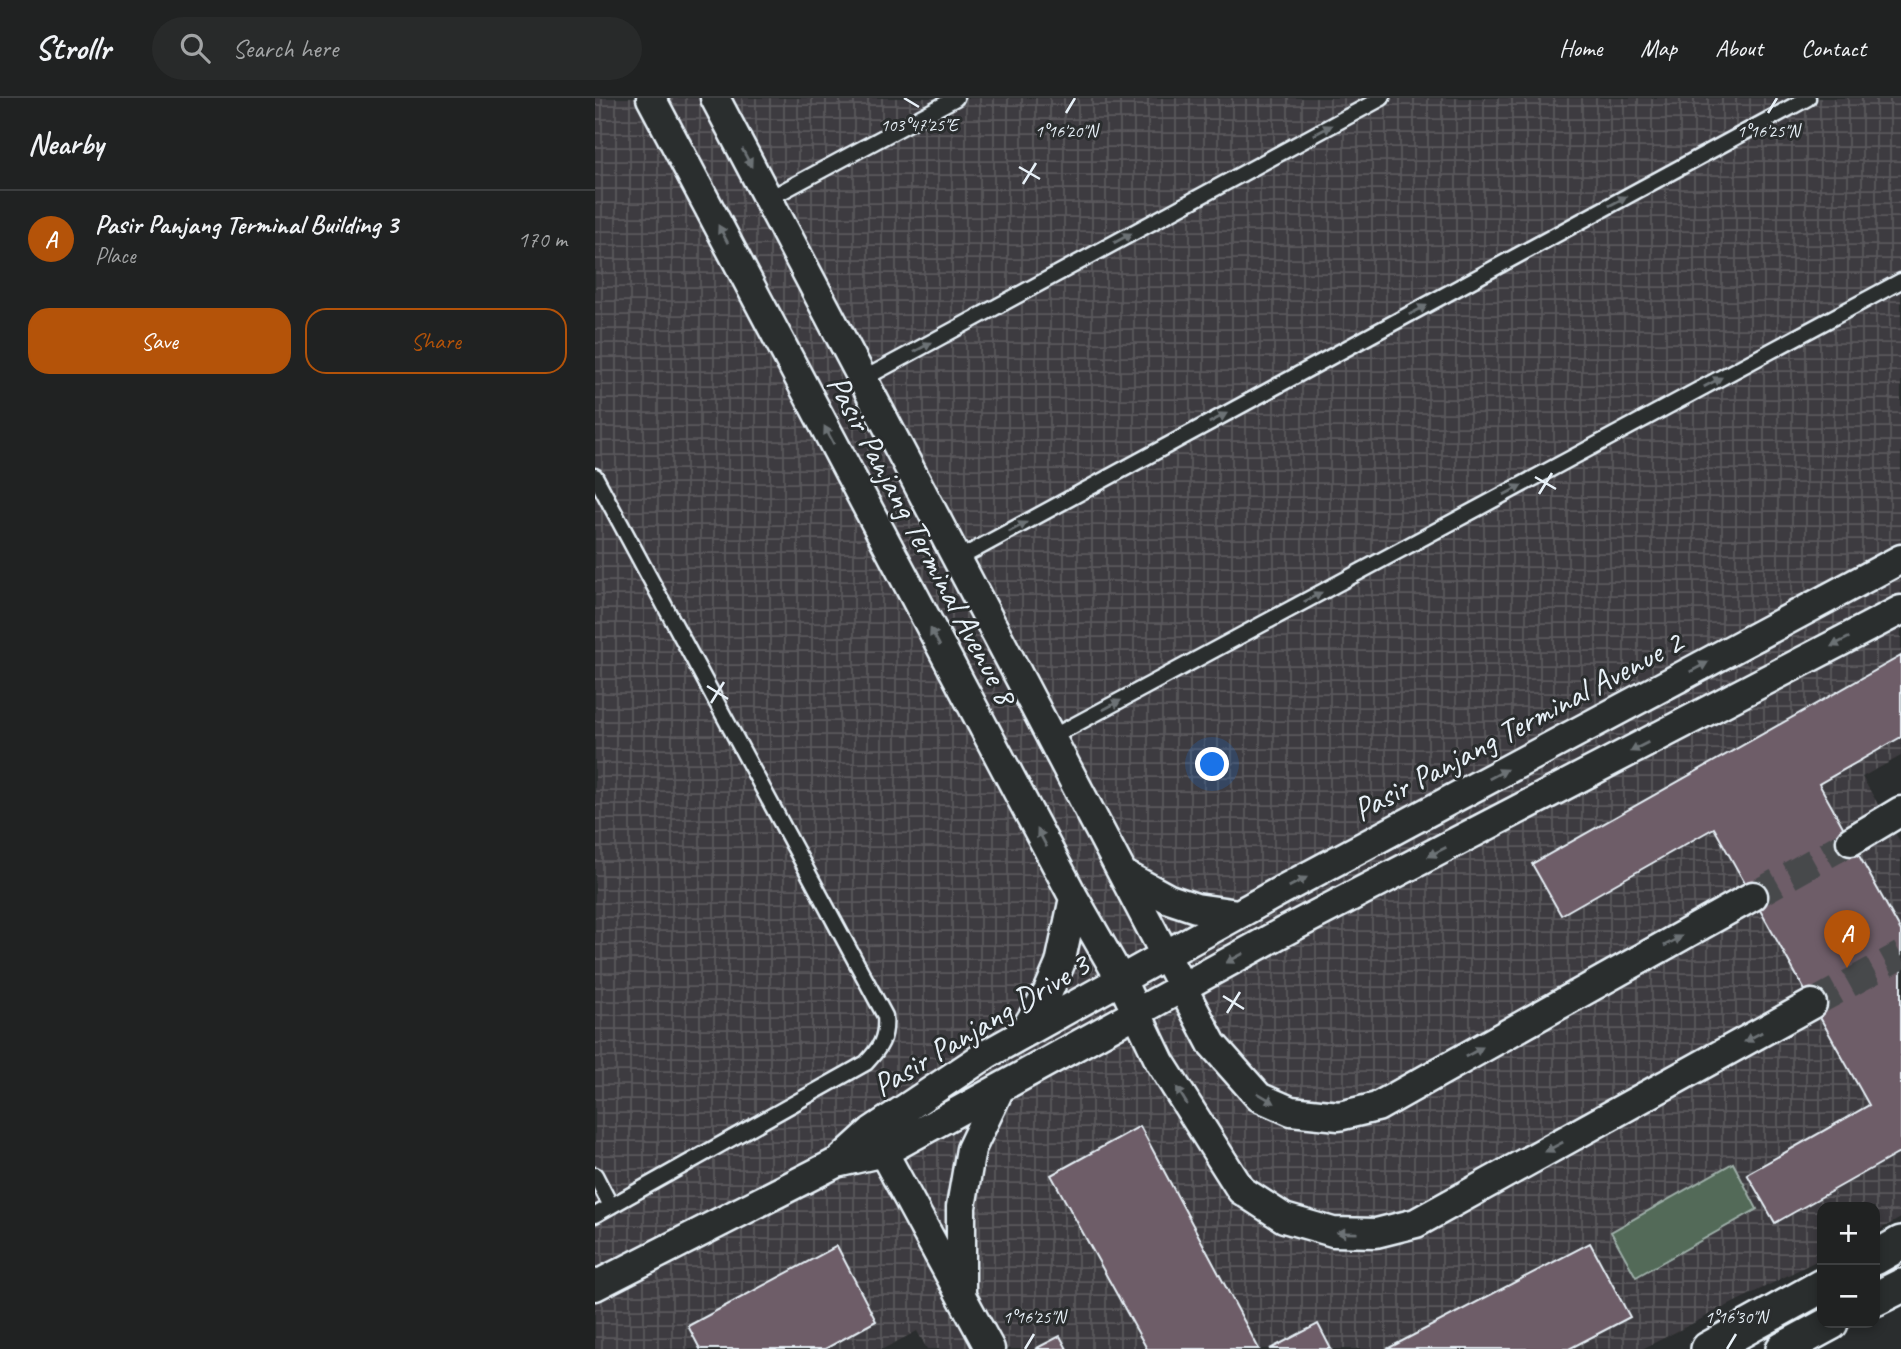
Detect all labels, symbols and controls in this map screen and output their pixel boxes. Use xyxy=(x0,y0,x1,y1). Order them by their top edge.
search box xyxy=(152,17,642,80)
text: Strollr xyxy=(35,27,110,69)
icon: search xyxy=(176,29,214,67)
text: Search here xyxy=(232,32,338,65)
text: Home xyxy=(1559,33,1602,63)
text: Map xyxy=(1640,33,1677,63)
text: About xyxy=(1715,33,1763,63)
text: Contact xyxy=(1801,33,1866,63)
text: 103°47'25"E xyxy=(880,114,960,136)
text: 1°16'20"N xyxy=(1035,120,1101,142)
text: 1°16'25"N xyxy=(1737,120,1803,142)
one-way arrow xyxy=(1314,124,1333,136)
text: Nearby xyxy=(28,125,104,163)
one-way arrow xyxy=(740,149,752,169)
one-way arrow xyxy=(1608,195,1628,207)
text: Pasir Panjang Terminal Building 3 xyxy=(95,208,398,241)
one-way arrow xyxy=(717,224,729,244)
text: A xyxy=(45,225,57,254)
text: 170 m xyxy=(518,225,567,254)
one-way arrow xyxy=(1113,233,1133,244)
text: Place xyxy=(95,241,135,270)
one-way arrow xyxy=(1408,304,1428,316)
button: Save xyxy=(28,308,291,374)
button: Share xyxy=(305,308,567,374)
one-way arrow xyxy=(913,341,933,353)
street label: Pasir Panjang Terminal Avenue 8 xyxy=(817,367,1028,714)
one-way arrow xyxy=(1704,376,1723,388)
one-way arrow xyxy=(1208,412,1228,424)
one-way arrow xyxy=(823,426,835,445)
one-way arrow xyxy=(1503,484,1523,496)
one-way arrow xyxy=(1008,521,1028,533)
one-way arrow xyxy=(1303,592,1323,604)
street label: Pasir Panjang Terminal Avenue 2 xyxy=(1345,620,1692,831)
one-way arrow xyxy=(930,626,942,646)
one-way arrow xyxy=(1830,635,1850,647)
one-way arrow xyxy=(1689,661,1709,673)
one-way arrow xyxy=(1102,699,1122,711)
one-way arrow xyxy=(1629,741,1649,752)
your location xyxy=(1195,747,1229,781)
one-way arrow xyxy=(1489,769,1509,781)
one-way arrow xyxy=(1036,828,1048,848)
one-way arrow xyxy=(1427,846,1447,858)
one-way arrow xyxy=(1288,876,1308,887)
pin: A xyxy=(1824,910,1870,968)
one-way arrow xyxy=(1663,935,1682,947)
street label: Pasir Panjang Drive 3 xyxy=(864,942,1098,1106)
one-way arrow xyxy=(1226,952,1245,964)
one-way arrow xyxy=(1743,1031,1762,1043)
one-way arrow xyxy=(1464,1046,1484,1058)
one-way arrow xyxy=(1175,1086,1188,1106)
one-way arrow xyxy=(1256,1092,1275,1105)
one-way arrow xyxy=(1544,1141,1563,1153)
map controls xyxy=(1817,1202,1880,1328)
button: + xyxy=(1817,1202,1880,1265)
one-way arrow xyxy=(1336,1227,1358,1238)
button: − xyxy=(1817,1265,1880,1328)
text: 1°16'25"N xyxy=(1003,1306,1069,1328)
text: 1°16'30"N xyxy=(1705,1306,1771,1328)

